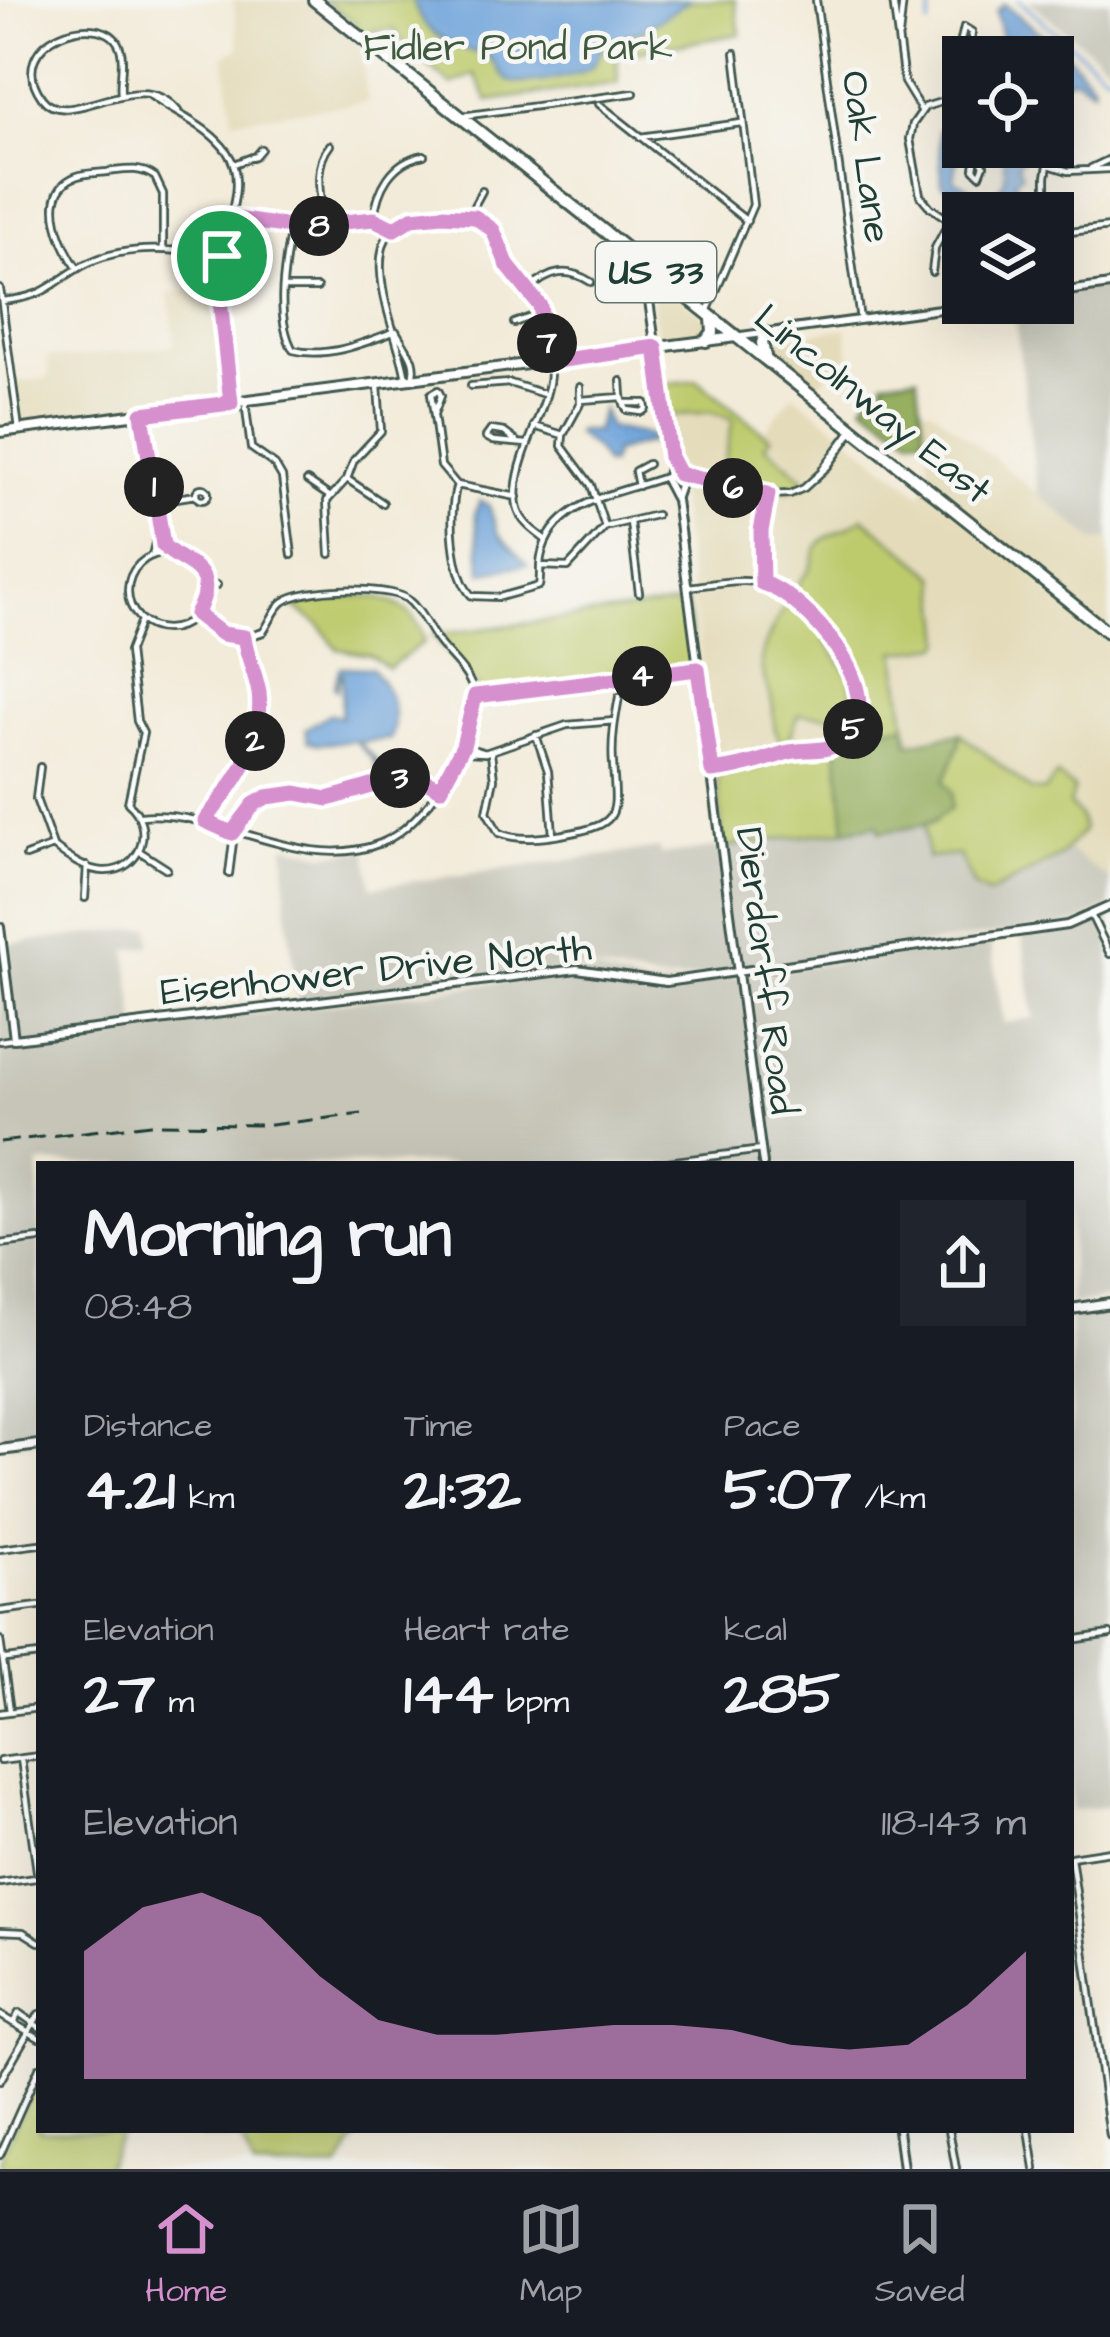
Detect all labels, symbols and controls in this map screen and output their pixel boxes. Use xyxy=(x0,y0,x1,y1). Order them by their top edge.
park label: Fidler Pond Park xyxy=(363,22,673,76)
map controls xyxy=(942,36,1074,324)
button: locate xyxy=(942,36,1074,168)
street label: Oak Lane xyxy=(826,68,904,246)
button: layers xyxy=(942,192,1074,324)
pin: 8 xyxy=(289,196,349,256)
text: 8 xyxy=(308,203,330,249)
pin xyxy=(171,205,273,307)
icon: arrive xyxy=(189,223,255,289)
road number: US 33 xyxy=(596,242,716,302)
street label: Lincolnway East xyxy=(741,292,1002,519)
pin: 7 xyxy=(517,313,577,373)
text: 7 xyxy=(537,320,557,366)
pin: 1 xyxy=(124,457,184,517)
pin: 6 xyxy=(703,458,763,518)
text: 1 xyxy=(152,464,156,510)
text: 6 xyxy=(723,465,743,511)
pin: 4 xyxy=(612,646,672,706)
text: 4 xyxy=(631,653,653,699)
pin: 5 xyxy=(823,699,883,759)
text: 5 xyxy=(841,706,865,752)
pin: 2 xyxy=(225,711,285,771)
text: 2 xyxy=(246,718,264,764)
pin: 3 xyxy=(370,748,430,808)
text: 3 xyxy=(392,755,408,801)
street label: Dierdorff Road xyxy=(721,824,809,1118)
street label: Eisenhower Drive North xyxy=(158,922,594,1020)
text: Morning run xyxy=(84,1190,452,1282)
button: share xyxy=(900,1200,1026,1326)
text: 08:48 xyxy=(84,1281,192,1335)
text: Distance xyxy=(84,1403,212,1449)
text: Time xyxy=(404,1403,473,1449)
text: Pace xyxy=(724,1403,801,1449)
text: 4.21 xyxy=(84,1449,175,1532)
text: 21:32 xyxy=(404,1449,521,1532)
text: 5:07 xyxy=(724,1449,851,1532)
text: km xyxy=(175,1475,234,1521)
text: /km xyxy=(851,1475,925,1521)
text: Elevation xyxy=(84,1607,214,1653)
text: Heart rate xyxy=(404,1607,570,1653)
text: kcal xyxy=(724,1607,787,1653)
text: 27 xyxy=(84,1653,155,1736)
text: 144 xyxy=(404,1653,493,1736)
text: 285 xyxy=(724,1653,840,1736)
text: m xyxy=(155,1679,194,1725)
text: bpm xyxy=(493,1679,569,1725)
text: Elevation xyxy=(84,1797,238,1851)
text: 118–143 m xyxy=(881,1797,1026,1851)
tab: Home xyxy=(145,2196,227,2314)
tab: Map xyxy=(518,2196,584,2314)
tab: Saved xyxy=(875,2196,965,2314)

